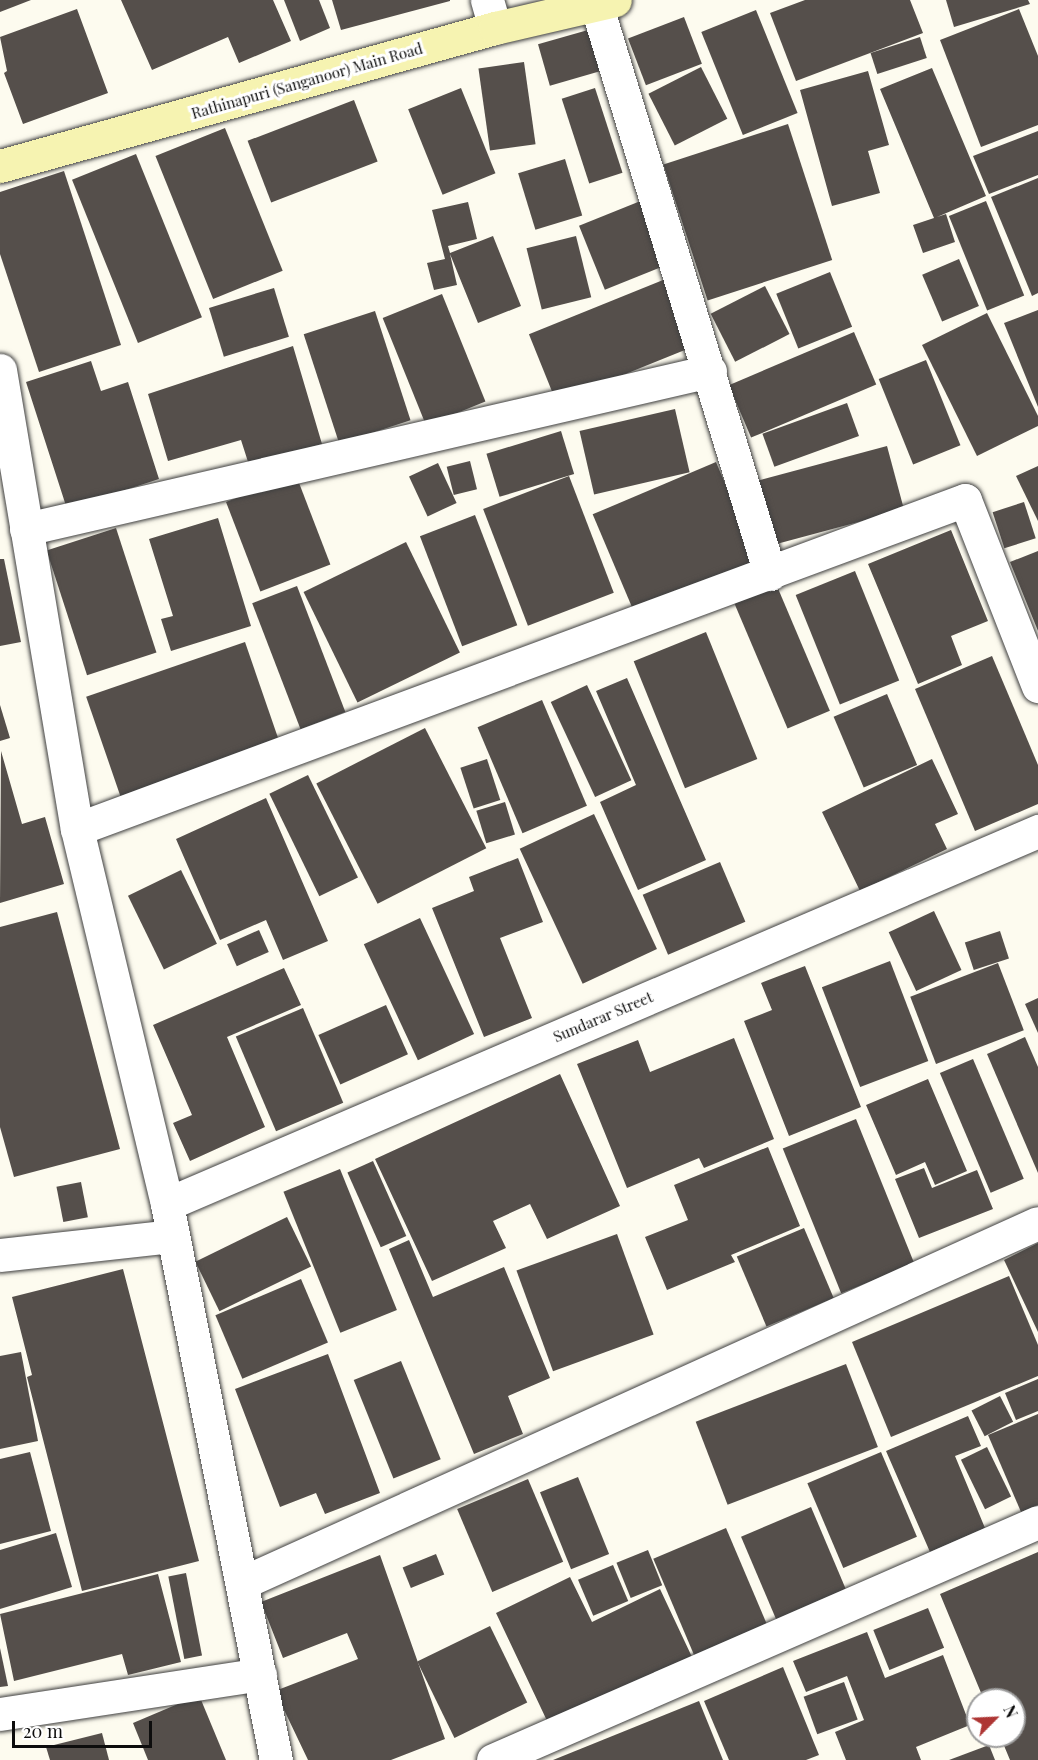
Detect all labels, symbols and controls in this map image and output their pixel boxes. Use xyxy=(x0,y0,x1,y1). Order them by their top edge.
street label: Rathinapuri (Sanganoor) Main Road xyxy=(189,39,425,123)
street label: Sundarar Street xyxy=(550,988,656,1046)
north arrow xyxy=(966,1688,1026,1748)
text: N xyxy=(999,1702,1023,1721)
scale bar xyxy=(15,1709,154,1747)
text: 20 m xyxy=(23,1719,63,1743)

